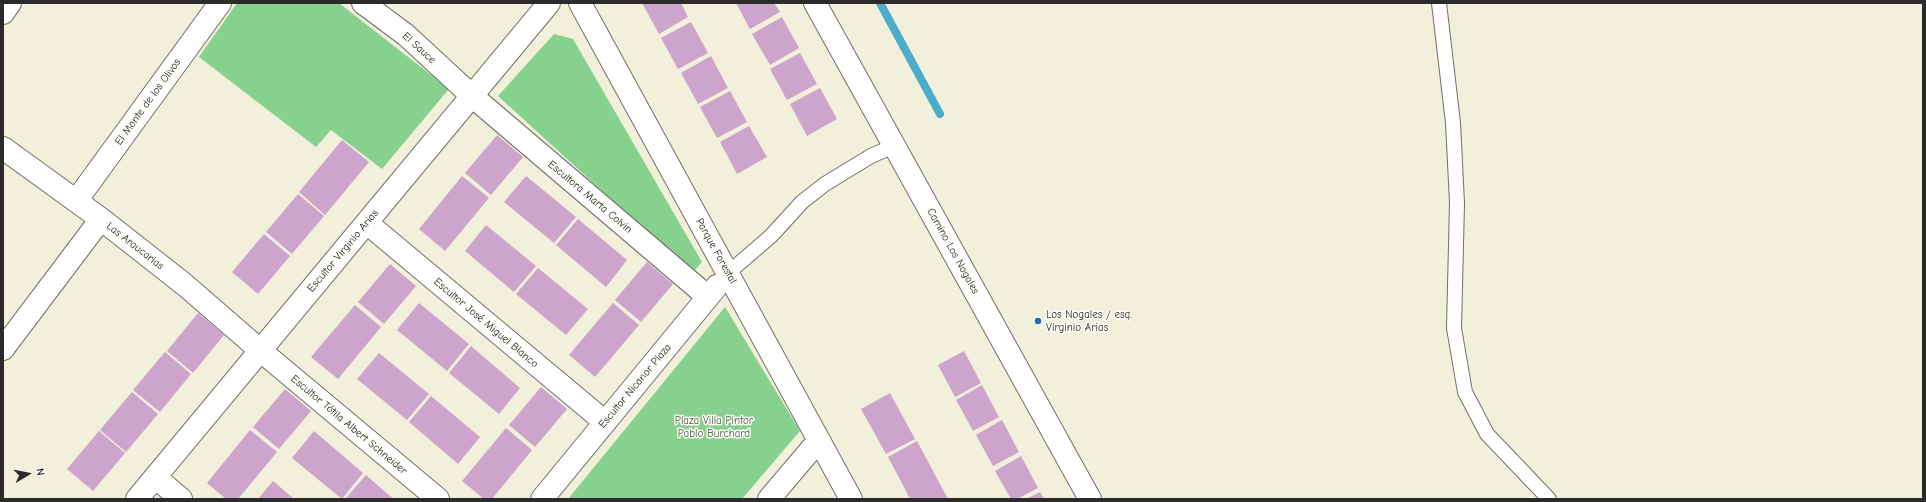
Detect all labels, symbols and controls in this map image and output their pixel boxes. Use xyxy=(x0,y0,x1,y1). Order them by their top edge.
street label: El Sauce xyxy=(399,29,439,67)
street label: El Monte de los Olivos xyxy=(112,56,184,148)
street label: Escultora Marta Colvin xyxy=(545,158,635,236)
street label: Camino Los Nogales xyxy=(924,206,982,296)
street label: Escultor Virginio Arias xyxy=(305,207,381,295)
street label: Parque Forestal xyxy=(693,216,739,286)
street label: Las Araucarias xyxy=(104,220,166,272)
street label: Escultor José Miguel Blanco xyxy=(431,275,541,371)
place label: Los Nogales / esq. Virginio Arias xyxy=(1046,308,1132,334)
marker: Los Nogales / esq. Virginio Arias xyxy=(1033,316,1043,326)
street label: Escultor Nicanor Plaza xyxy=(596,341,674,431)
street label: Escultor Tótila Albert Schneider xyxy=(288,372,410,478)
park label: Plaza Villa Pintor Pablo Burchard xyxy=(675,414,753,440)
north arrow xyxy=(8,454,48,494)
text: N xyxy=(33,467,47,476)

